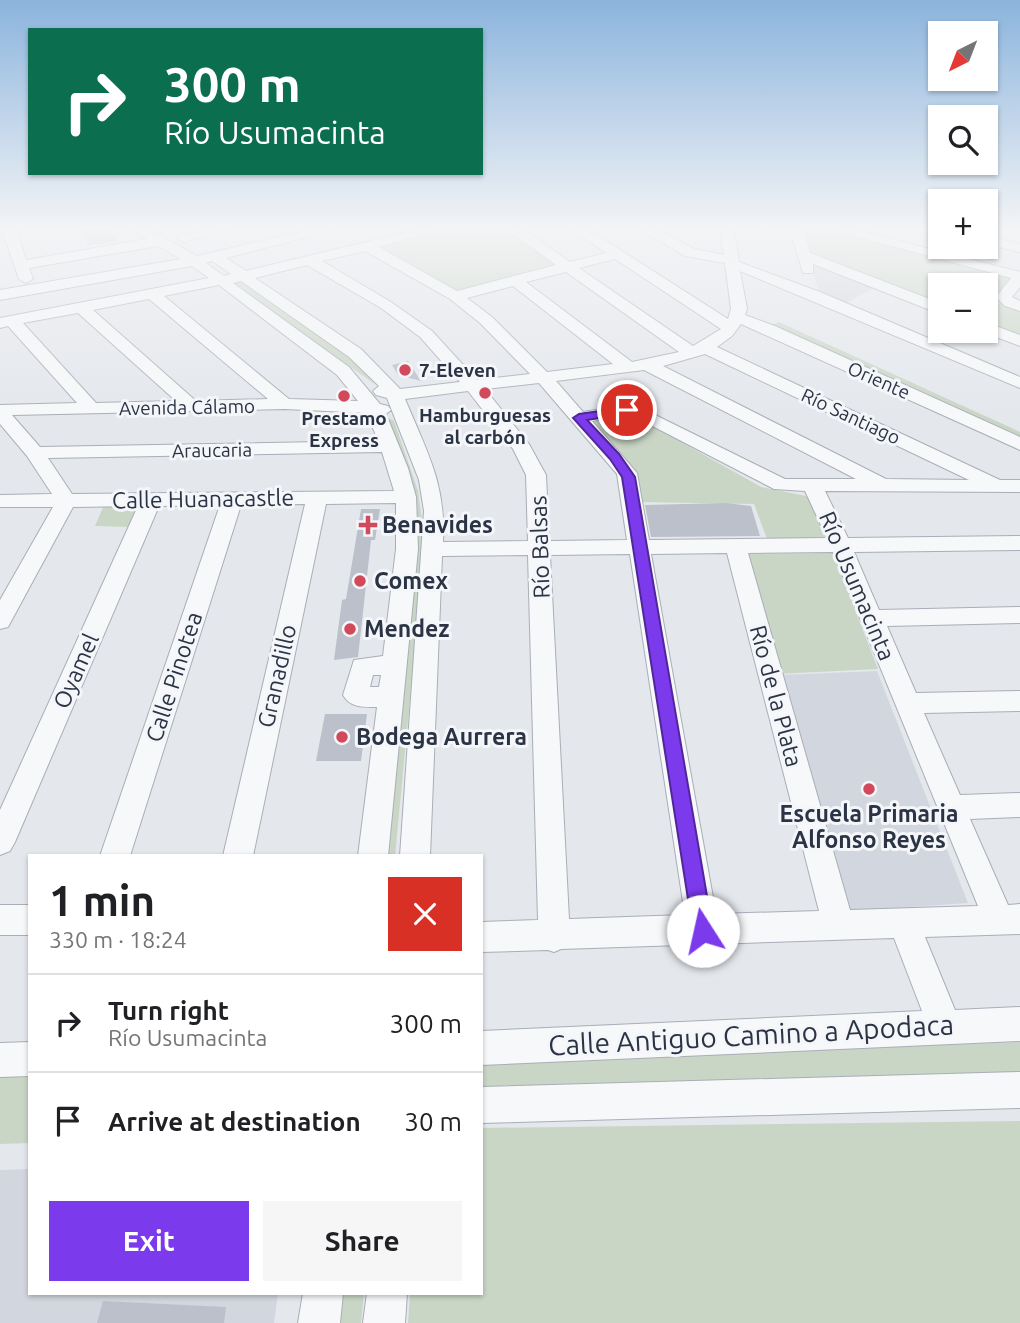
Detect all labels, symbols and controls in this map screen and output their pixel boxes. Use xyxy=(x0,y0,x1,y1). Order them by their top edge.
north arrow xyxy=(928,21,998,91)
map controls xyxy=(928,21,998,343)
icon: right xyxy=(49,56,140,147)
text: 300 m xyxy=(164,56,301,111)
button: search xyxy=(928,105,998,175)
text: Río Usumacinta xyxy=(164,114,386,150)
button: + xyxy=(928,189,998,259)
button: − xyxy=(928,273,998,343)
street label: Oriente xyxy=(844,357,914,403)
place label: 7-Eleven xyxy=(419,359,496,381)
marker: 7-Eleven xyxy=(397,362,413,378)
pin xyxy=(597,380,657,440)
street label: Río Santiago xyxy=(798,384,904,448)
marker: Hamburguesas al carbón xyxy=(477,385,493,401)
marker: Prestamo Express xyxy=(336,388,352,404)
icon: arrive xyxy=(608,391,646,429)
street label: Avenida Cálamo xyxy=(119,395,255,419)
place label: Hamburguesas al carbón xyxy=(419,404,551,448)
place label: Prestamo Express xyxy=(301,407,387,451)
street label: Araucaria xyxy=(172,438,252,462)
street label: Calle Huanacastle xyxy=(112,484,294,513)
street label: Río Balsas xyxy=(525,495,554,599)
street label: Río Usumacinta xyxy=(815,508,900,664)
place label: Benavides xyxy=(382,512,493,537)
marker: Benavides xyxy=(360,517,376,533)
place label: Comex xyxy=(374,568,448,593)
marker: Comex xyxy=(352,573,368,589)
street label: Calle Pinotea xyxy=(141,609,206,745)
place label: Mendez xyxy=(364,616,449,641)
marker: Mendez xyxy=(342,621,358,637)
street label: Granadillo xyxy=(252,622,301,730)
street label: Río de la Plata xyxy=(746,622,807,769)
street label: Oyamel xyxy=(48,629,103,712)
place label: Bodega Aurrera xyxy=(356,724,527,749)
marker: Bodega Aurrera xyxy=(334,729,350,745)
marker: Escuela Primaria Alfonso Reyes xyxy=(861,781,877,797)
place label: Escuela Primaria Alfonso Reyes xyxy=(780,801,958,852)
text: 1 min xyxy=(49,877,155,924)
button: close xyxy=(388,877,462,951)
position arrow xyxy=(666,894,740,968)
text: 330 m · 18:24 xyxy=(49,927,187,952)
text: Turn right xyxy=(108,996,229,1025)
icon: right xyxy=(49,1004,87,1042)
street label: Calle Antiguo Camino a Apodaca xyxy=(547,1008,955,1061)
text: 300 m xyxy=(390,1009,462,1038)
text: Río Usumacinta xyxy=(108,1025,267,1050)
icon: arrive xyxy=(49,1102,87,1140)
text: Arrive at destination xyxy=(108,1107,361,1136)
text: 30 m xyxy=(404,1107,462,1136)
button: Exit xyxy=(49,1201,249,1281)
button: Share xyxy=(263,1201,462,1281)

